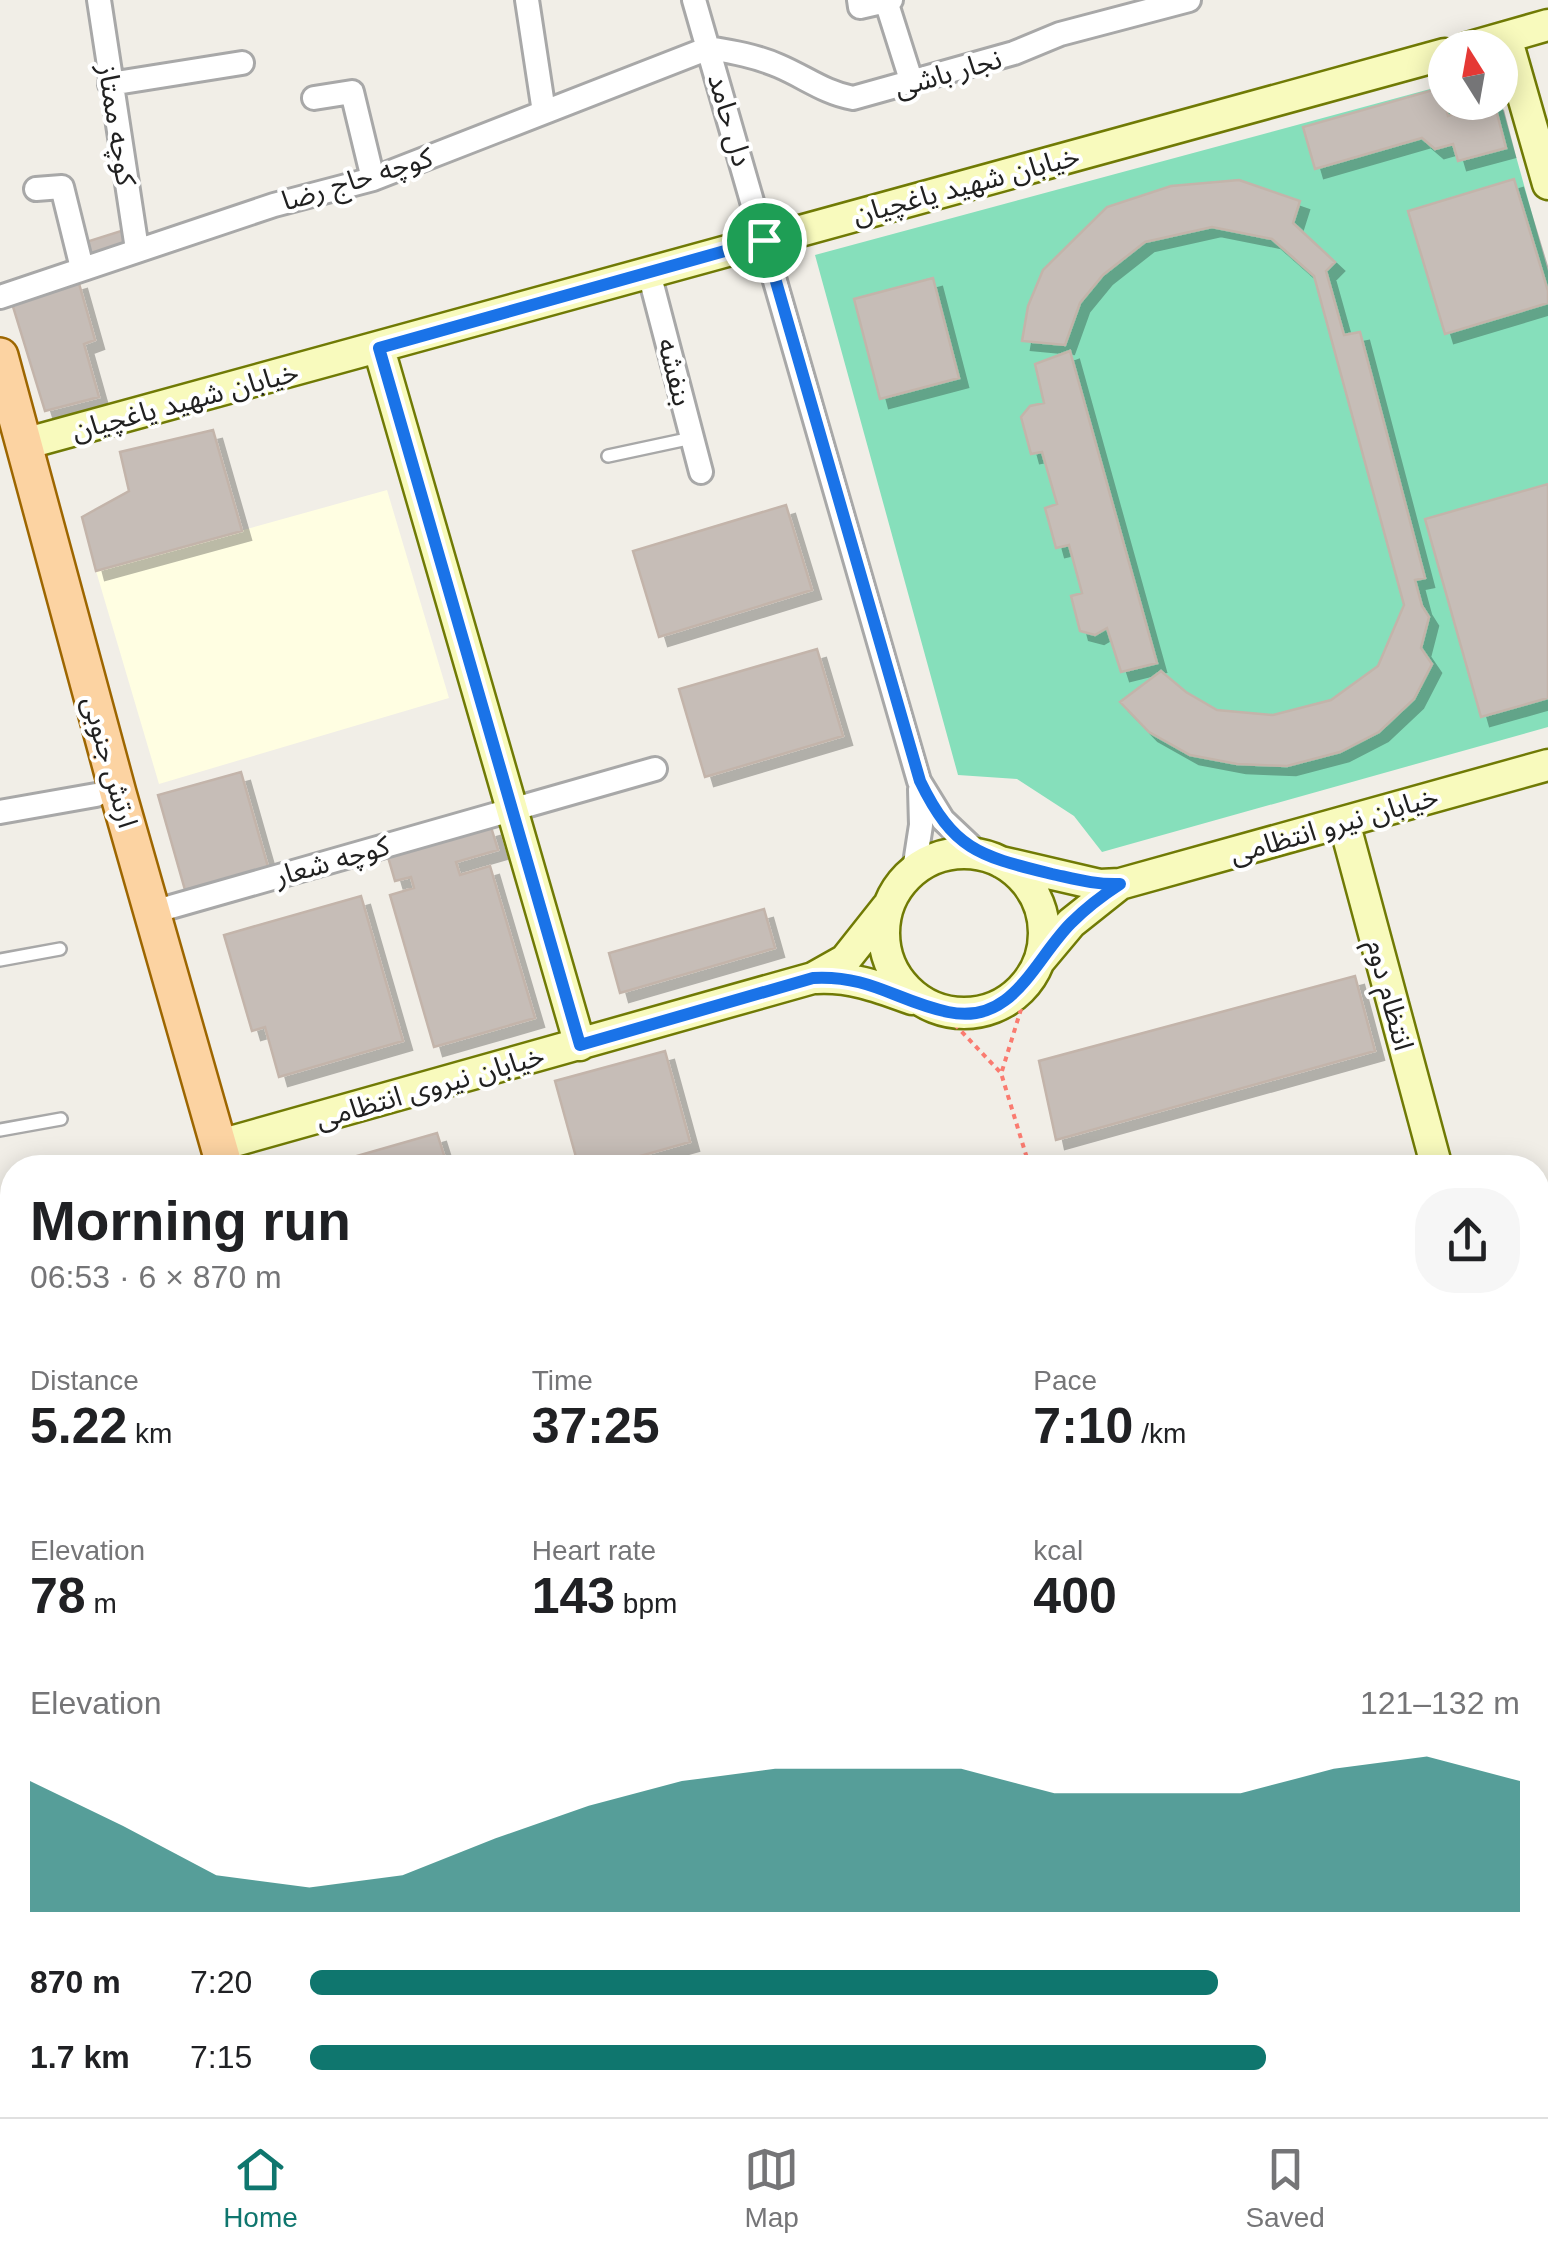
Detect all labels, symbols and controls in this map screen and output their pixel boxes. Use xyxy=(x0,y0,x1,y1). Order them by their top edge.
north arrow xyxy=(1428,30,1518,120)
map controls xyxy=(1428,30,1518,120)
street label: نجار باشی xyxy=(891,43,1005,104)
street label: کوچه ممتاز xyxy=(90,61,142,189)
street label: دل حامد xyxy=(701,70,758,170)
street label: خیابان شهید یاغچیان xyxy=(849,140,1083,232)
street label: کوچه حاج رضا xyxy=(278,141,438,221)
pin xyxy=(722,198,807,283)
icon: arrive xyxy=(737,213,792,268)
street label: بنفشه xyxy=(652,335,698,409)
street label: خیابان شهید یاغچیان xyxy=(68,356,302,448)
street label: ارتش جنوبی xyxy=(75,693,144,832)
street label: خیابان نیرو انتظامی xyxy=(1226,780,1442,871)
street label: کوچه شعار xyxy=(270,830,394,894)
street label: انتظام دوم xyxy=(1356,936,1420,1055)
street label: خیابان نیروی انتظامی xyxy=(312,1040,548,1135)
button: share xyxy=(1415,1188,1520,1293)
text: Morning run xyxy=(30,1190,351,1252)
text: 06:53 · 6 × 870 m xyxy=(30,1259,282,1295)
text: Distance xyxy=(30,1365,139,1396)
text: Time xyxy=(532,1365,593,1396)
text: Pace xyxy=(1033,1365,1097,1396)
text: 5.22 xyxy=(30,1398,127,1454)
text: 37:25 xyxy=(532,1398,660,1454)
text: 7:10 xyxy=(1033,1398,1133,1454)
text: km xyxy=(127,1418,172,1449)
text: /km xyxy=(1133,1418,1186,1449)
text: Elevation xyxy=(30,1535,145,1566)
text: Heart rate xyxy=(532,1535,656,1566)
text: kcal xyxy=(1033,1535,1083,1566)
text: 78 xyxy=(30,1568,86,1624)
text: 143 xyxy=(532,1568,615,1624)
text: 400 xyxy=(1033,1568,1117,1624)
text: m xyxy=(86,1588,117,1619)
text: bpm xyxy=(615,1588,677,1619)
text: Elevation xyxy=(30,1685,162,1721)
text: 121–132 m xyxy=(1360,1685,1520,1721)
text: 870 m xyxy=(30,1964,121,2000)
text: 7:20 xyxy=(190,1964,252,2000)
text: 1.7 km xyxy=(30,2039,130,2075)
text: 7:15 xyxy=(190,2039,252,2075)
tab: Home xyxy=(223,2142,298,2234)
tab: Map xyxy=(744,2142,799,2234)
tab: Saved xyxy=(1245,2142,1325,2234)

